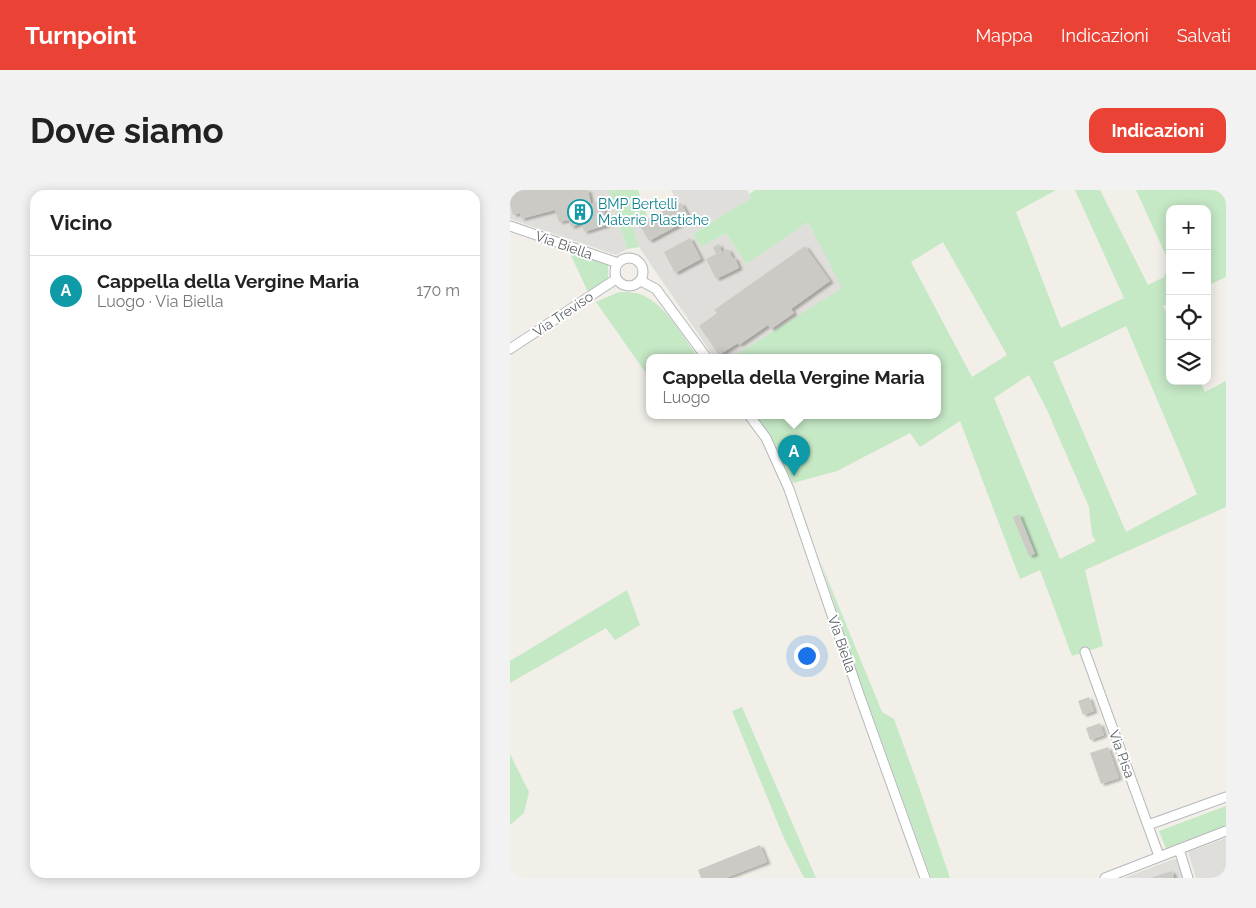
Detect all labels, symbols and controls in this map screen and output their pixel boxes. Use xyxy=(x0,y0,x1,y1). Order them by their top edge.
text: Turnpoint xyxy=(25,21,137,50)
text: Mappa xyxy=(975,25,1033,46)
text: Indicazioni xyxy=(1061,25,1149,46)
text: Salvati xyxy=(1177,25,1231,46)
button: Indicazioni xyxy=(1089,108,1226,153)
text: Dove siamo xyxy=(30,110,224,151)
place label: BMP Bertelli Materie Plastiche xyxy=(598,196,709,228)
building icon: BMP Bertelli Materie Plastiche xyxy=(567,199,593,225)
map controls xyxy=(1166,205,1211,385)
button: + xyxy=(1166,205,1211,250)
text: Vicino xyxy=(50,210,112,235)
street label: Via Biella xyxy=(533,228,595,262)
button: − xyxy=(1166,250,1211,295)
text: Cappella della Vergine Maria xyxy=(97,270,359,292)
text: A xyxy=(61,281,71,300)
text: 170 m xyxy=(416,281,460,300)
street label: Via Treviso xyxy=(530,288,596,340)
text: Luogo · Via Biella xyxy=(97,292,223,311)
button: locate xyxy=(1166,295,1211,340)
button: layers xyxy=(1166,340,1211,385)
popup xyxy=(646,354,941,419)
text: Cappella della Vergine Maria xyxy=(662,366,925,388)
text: Luogo xyxy=(662,388,710,407)
pin: A xyxy=(778,435,810,476)
street label: Via Biella xyxy=(825,613,859,675)
your location xyxy=(794,643,820,669)
street label: Via Pisa xyxy=(1106,728,1138,780)

